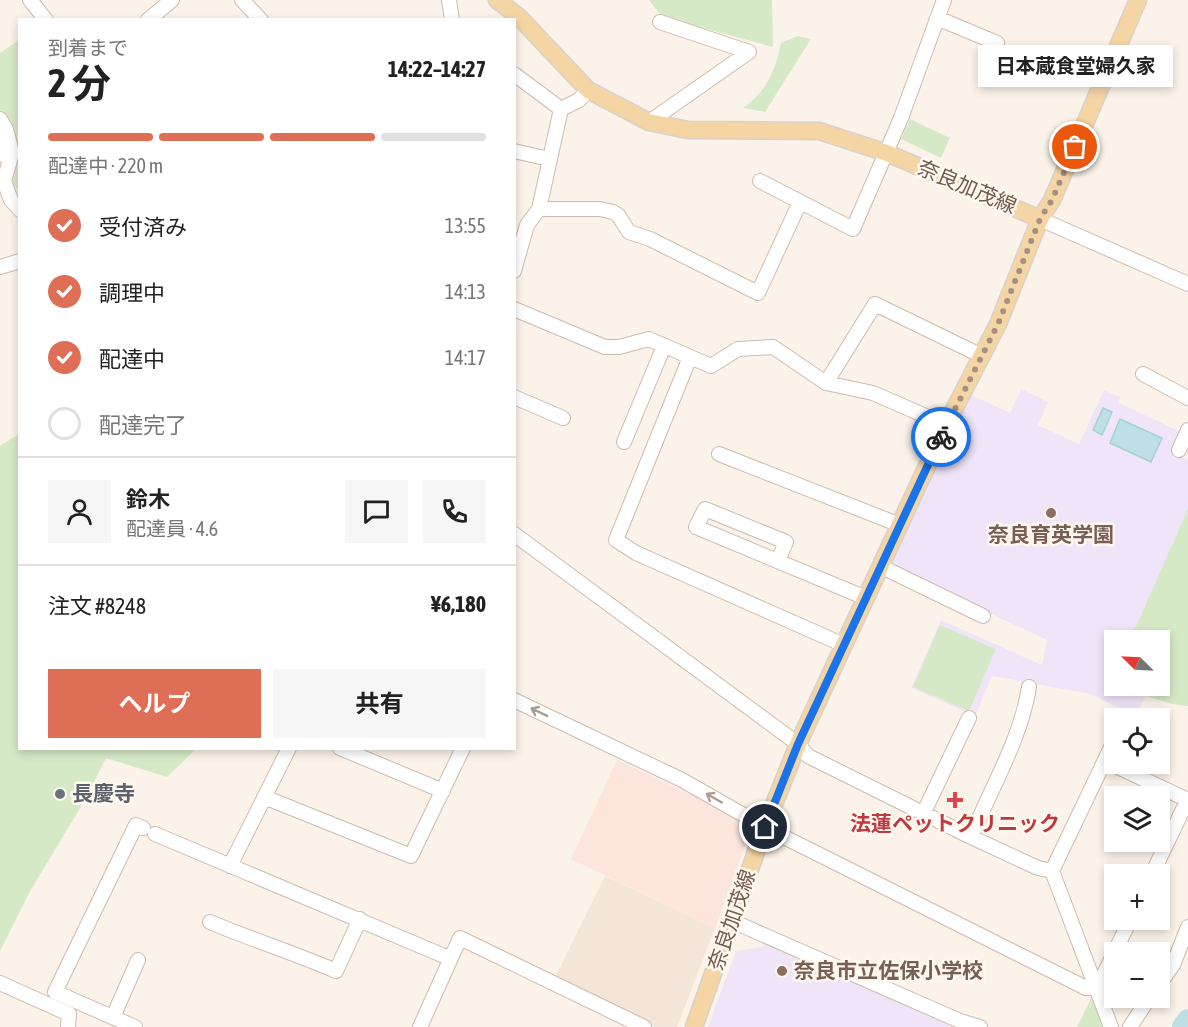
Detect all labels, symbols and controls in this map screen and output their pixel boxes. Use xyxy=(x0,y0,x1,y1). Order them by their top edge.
text: 到着まで xyxy=(48,36,128,59)
callout: 日本蔵食堂婦久家 xyxy=(978,45,1172,87)
text: 日本蔵食堂婦久家 xyxy=(996,54,1156,77)
text: 14:22–14:27 xyxy=(388,56,486,82)
text: 2 分 xyxy=(48,61,111,105)
pin xyxy=(1049,121,1100,172)
icon: bag xyxy=(1058,130,1091,163)
text: 配達中 · 220 m xyxy=(48,154,163,177)
street label: 奈良加茂線 xyxy=(914,155,1020,218)
icon: check xyxy=(48,209,81,242)
text: 受付済み xyxy=(99,214,187,240)
text: 13:55 xyxy=(445,214,486,237)
icon: check xyxy=(48,275,81,308)
text: 調理中 xyxy=(99,280,165,306)
text: 14:13 xyxy=(445,280,486,303)
icon: check xyxy=(48,341,81,374)
text: 配達中 xyxy=(99,346,165,372)
text: 14:17 xyxy=(445,346,486,369)
courier xyxy=(911,407,971,467)
text: 配達完了 xyxy=(99,412,187,438)
icon: bike xyxy=(925,421,958,454)
button: person xyxy=(48,480,111,543)
button: chat xyxy=(345,480,408,543)
button: phone xyxy=(423,480,486,543)
text: 鈴木 xyxy=(126,486,170,512)
marker: 奈良育英学園 xyxy=(1044,506,1058,520)
text: 配達員 · 4.6 xyxy=(126,517,218,540)
place label: 奈良育英学園 xyxy=(988,522,1114,546)
text: ¥6,180 xyxy=(431,591,486,617)
text: 注文 #8248 xyxy=(48,593,146,619)
north arrow xyxy=(1104,630,1170,696)
map controls xyxy=(1104,630,1170,1008)
button: ヘルプ xyxy=(48,669,261,738)
button: 共有 xyxy=(273,669,486,738)
one-way arrow xyxy=(531,706,549,717)
button: locate xyxy=(1104,708,1170,774)
place label: 長慶寺 xyxy=(72,781,135,805)
button: layers xyxy=(1104,786,1170,852)
marker: 長慶寺 xyxy=(53,787,67,801)
marker: 法蓮ペットクリニック xyxy=(946,791,964,809)
one-way arrow xyxy=(706,792,723,804)
pin xyxy=(739,801,790,852)
icon: home xyxy=(748,810,781,843)
place label: 法蓮ペットクリニック xyxy=(850,811,1060,835)
button: + xyxy=(1104,864,1170,930)
street label: 奈良加茂線 xyxy=(703,866,759,973)
button: − xyxy=(1104,942,1170,1008)
place label: 奈良市立佐保小学校 xyxy=(794,958,983,982)
marker: 奈良市立佐保小学校 xyxy=(775,964,789,978)

